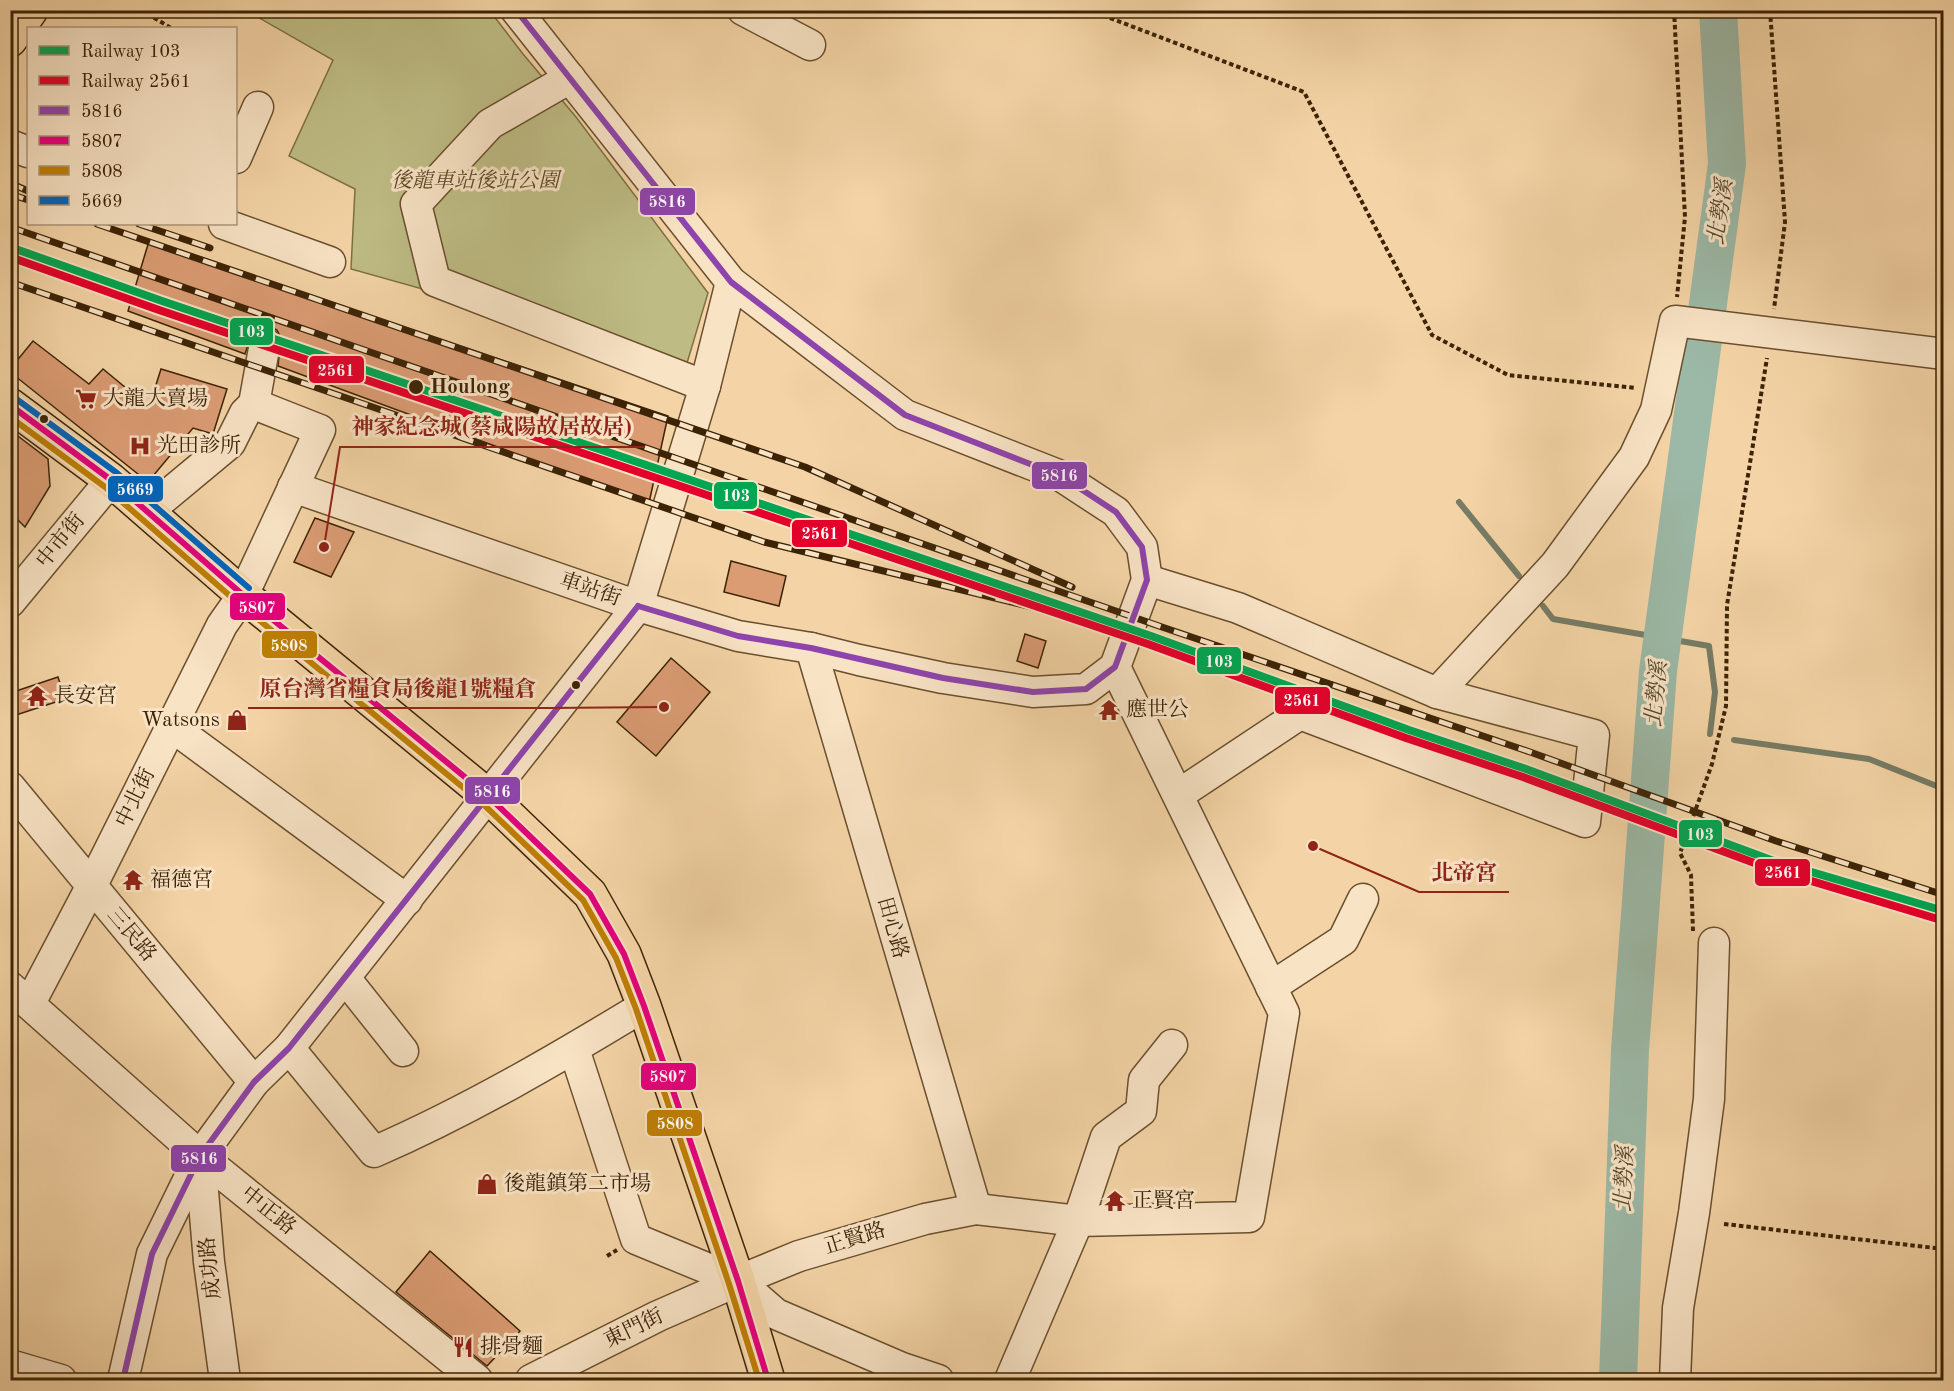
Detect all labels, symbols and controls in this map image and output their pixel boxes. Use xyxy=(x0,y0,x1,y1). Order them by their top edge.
legend xyxy=(27,27,237,225)
text: Railway 103 xyxy=(81,43,180,61)
text: Railway 2561 xyxy=(81,73,191,91)
text: 5816 xyxy=(81,103,123,121)
text: 5807 xyxy=(81,133,123,151)
text: 5808 xyxy=(81,163,123,181)
park label: 後龍車站後站公園 xyxy=(391,169,562,192)
water label: 北勢溪 xyxy=(1704,176,1737,246)
line badge: 5816 xyxy=(639,187,696,216)
text: 5669 xyxy=(81,193,123,211)
text: 5816 xyxy=(648,195,686,211)
line badge: 103 xyxy=(229,317,274,346)
text: 103 xyxy=(237,325,265,341)
line badge: 2561 xyxy=(308,355,365,384)
text: 2561 xyxy=(317,364,355,380)
place label: Houlong xyxy=(430,377,510,398)
marker: Houlong xyxy=(407,378,425,396)
supermarket icon: 大龍大賣場 xyxy=(74,387,98,411)
place label: 大龍大賣場 xyxy=(103,387,208,410)
callout: 神家紀念城(蔡咸陽故居故居) xyxy=(340,407,645,447)
unlabelled marker xyxy=(38,413,50,425)
text: 神家紀念城(蔡咸陽故居故居) xyxy=(352,414,632,439)
hospital icon: 光田診所 xyxy=(128,434,152,458)
place label: 光田診所 xyxy=(157,434,241,457)
line badge: 5816 xyxy=(1031,461,1088,490)
text: 5816 xyxy=(1040,469,1078,485)
line badge: 5669 xyxy=(107,475,164,503)
line badge: 103 xyxy=(713,481,758,510)
text: 5669 xyxy=(116,483,154,499)
text: 103 xyxy=(722,489,750,505)
street label: 中市街 xyxy=(31,509,89,572)
line badge: 2561 xyxy=(791,519,848,548)
text: 2561 xyxy=(801,527,839,543)
street label: 車站街 xyxy=(557,568,624,610)
line badge: 5807 xyxy=(229,592,286,621)
text: 5807 xyxy=(238,601,276,617)
line badge: 5808 xyxy=(261,630,318,659)
text: 5808 xyxy=(270,639,308,655)
line badge: 103 xyxy=(1196,646,1242,675)
text: 103 xyxy=(1205,655,1233,671)
water label: 北勢溪 xyxy=(1641,658,1671,728)
callout: 原台灣省糧食局後龍1號糧倉 xyxy=(248,668,548,708)
text: 原台灣省糧食局後龍1號糧倉 xyxy=(260,676,536,701)
unlabelled marker xyxy=(570,679,582,691)
temple icon: 長安宮 xyxy=(25,684,49,708)
place label: 長安宮 xyxy=(54,684,117,707)
line badge: 2561 xyxy=(1274,686,1331,715)
text: 2561 xyxy=(1283,694,1321,710)
place label: 應世公 xyxy=(1126,697,1189,721)
temple icon: 應世公 xyxy=(1097,698,1121,722)
shop icon: Watsons xyxy=(225,708,249,732)
place label: Watsons xyxy=(142,710,220,731)
street label: 中北街 xyxy=(111,764,159,831)
line badge: 5816 xyxy=(464,776,521,805)
text: 5816 xyxy=(473,785,511,801)
line badge: 103 xyxy=(1678,819,1723,848)
text: 103 xyxy=(1686,828,1714,844)
callout: 北帝宮 xyxy=(1419,852,1509,892)
line badge: 2561 xyxy=(1754,858,1811,887)
text: 北帝宮 xyxy=(1431,860,1497,885)
text: 2561 xyxy=(1764,866,1802,882)
temple icon: 福德宮 xyxy=(121,868,145,892)
place label: 福德宮 xyxy=(150,868,213,891)
street label: 田心路 xyxy=(873,894,913,961)
street label: 三民路 xyxy=(103,903,161,966)
line badge: 5807 xyxy=(640,1062,697,1091)
text: 5807 xyxy=(649,1070,687,1086)
line badge: 5808 xyxy=(646,1109,703,1137)
text: 5808 xyxy=(656,1117,694,1133)
line badge: 5816 xyxy=(170,1144,227,1173)
water label: 北勢溪 xyxy=(1611,1144,1637,1212)
text: 5816 xyxy=(180,1152,218,1168)
shop icon: 後龍鎮第二市場 xyxy=(475,1172,499,1196)
place label: 後龍鎮第二市場 xyxy=(504,1172,651,1195)
street label: 中正路 xyxy=(237,1181,300,1239)
temple icon: 正賢宮 xyxy=(1103,1189,1127,1213)
place label: 正賢宮 xyxy=(1132,1189,1195,1212)
street label: 正賢路 xyxy=(821,1218,888,1258)
street label: 成功路 xyxy=(195,1236,225,1301)
street label: 東門街 xyxy=(600,1304,667,1352)
restaurant icon: 排骨麵 xyxy=(451,1335,475,1359)
place label: 排骨麵 xyxy=(480,1335,543,1358)

